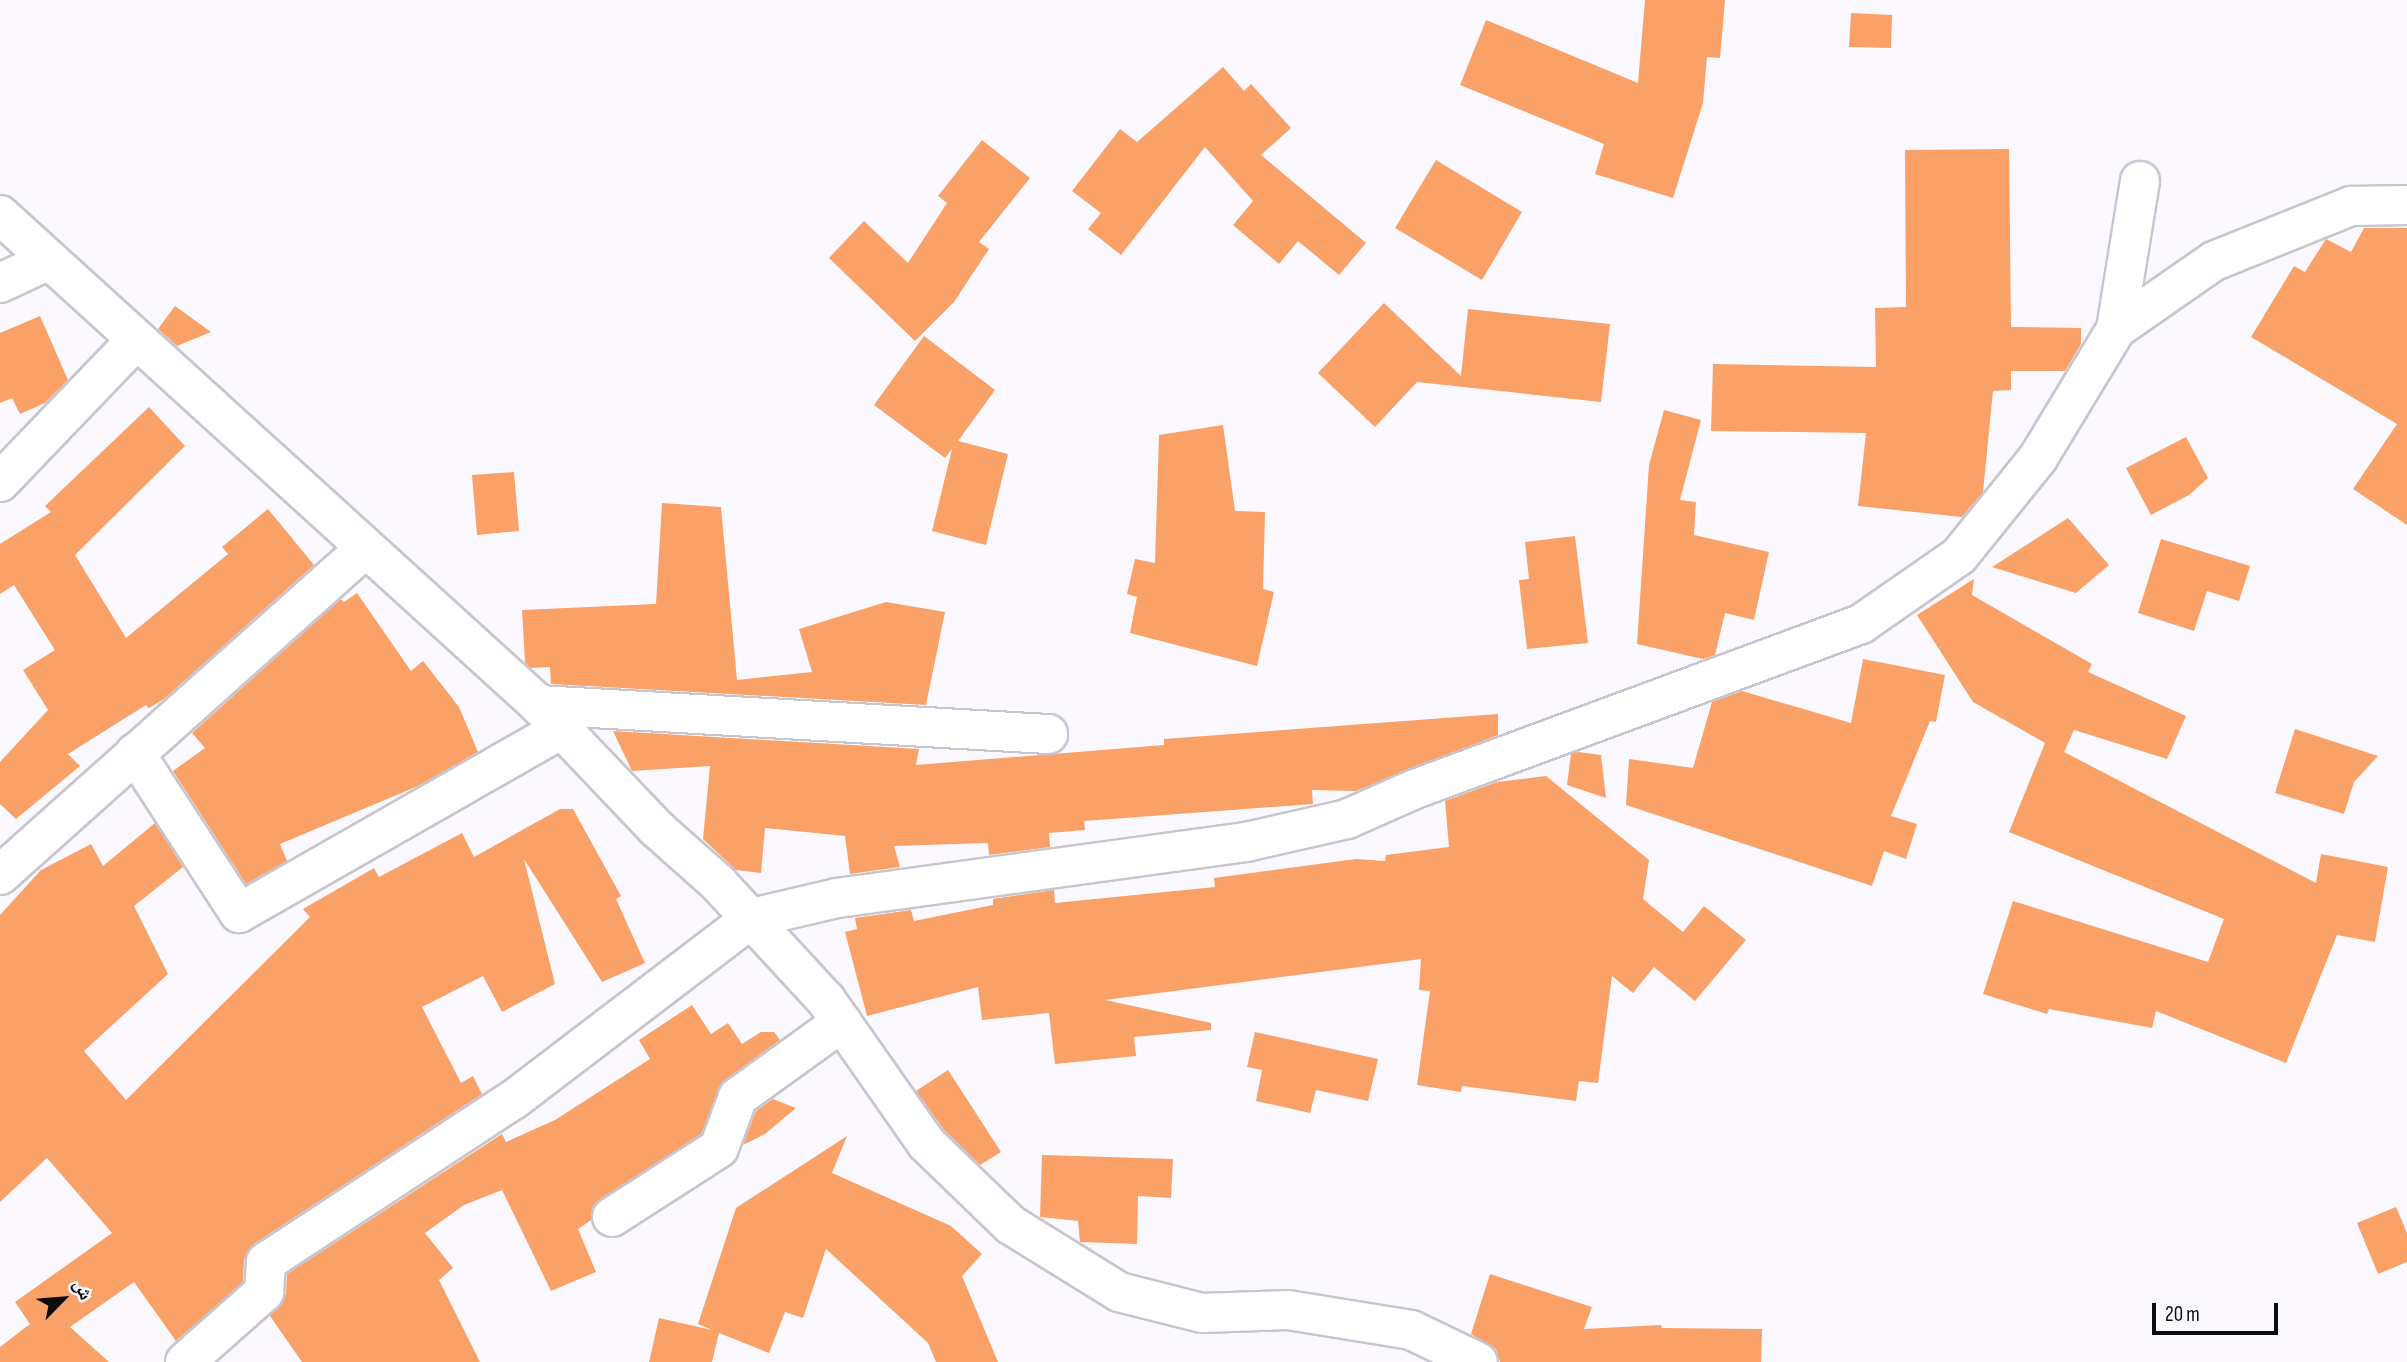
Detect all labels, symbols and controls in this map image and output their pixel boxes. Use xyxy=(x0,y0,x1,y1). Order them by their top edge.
north arrow xyxy=(28,1264,98,1334)
text: ش xyxy=(68,1276,97,1304)
scale bar xyxy=(2155,1288,2281,1332)
text: 20 m xyxy=(2165,1302,2200,1327)

